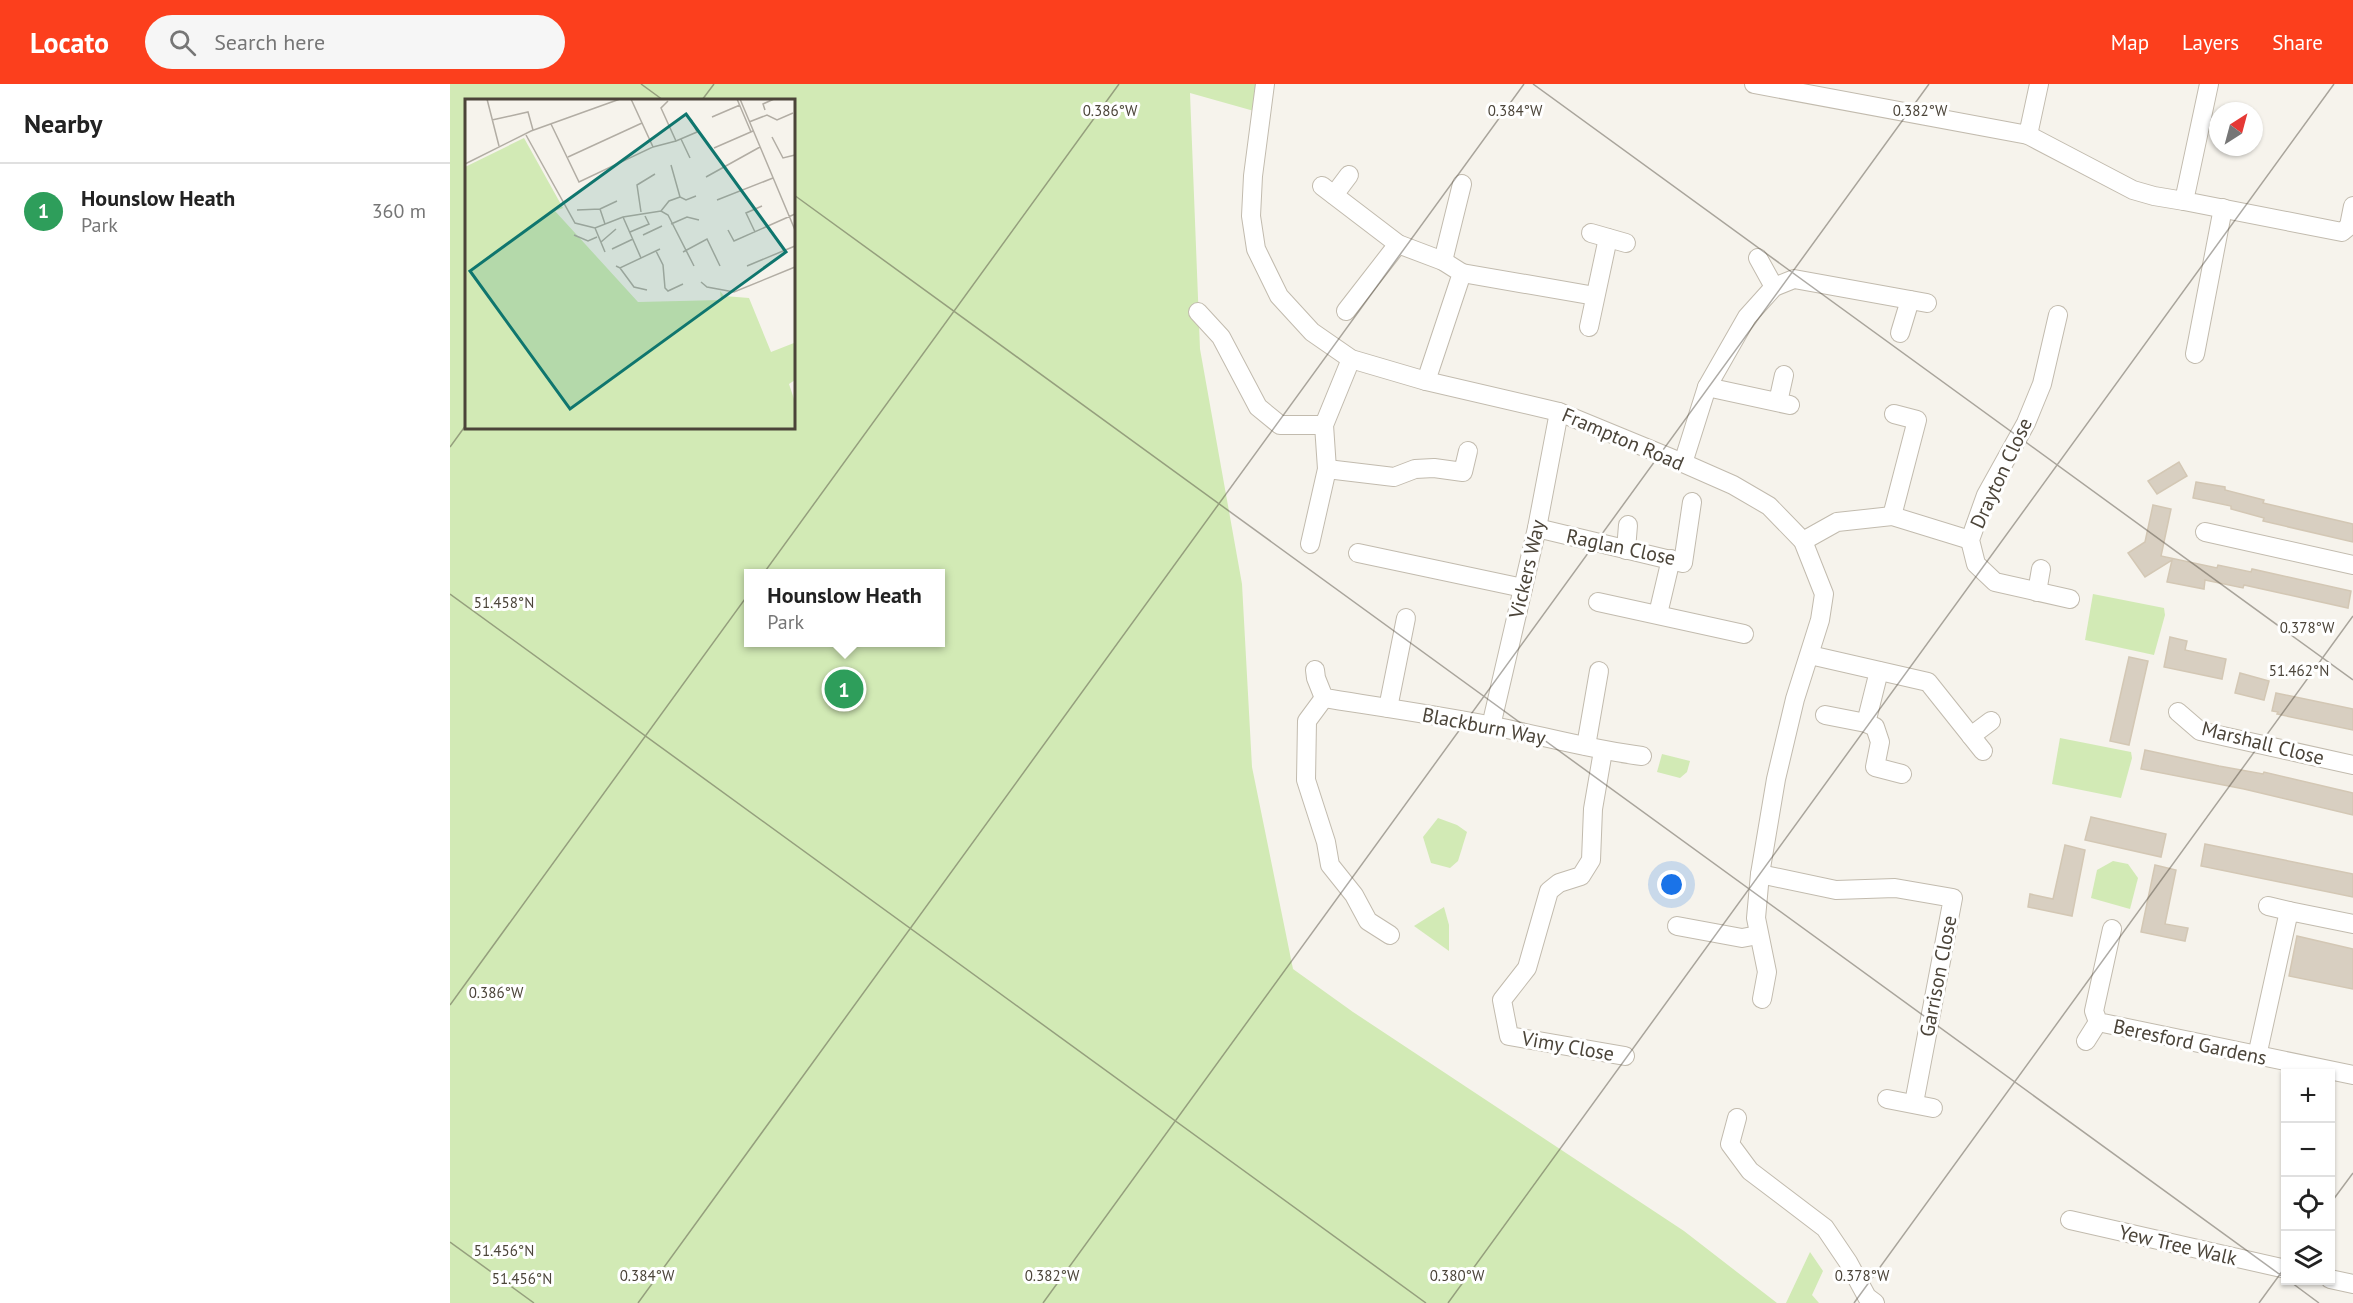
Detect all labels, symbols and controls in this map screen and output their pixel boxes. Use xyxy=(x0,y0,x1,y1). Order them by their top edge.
search box xyxy=(145,15,565,69)
text: Locato xyxy=(30,24,109,61)
icon: search xyxy=(166,26,199,59)
text: Search here xyxy=(214,28,325,56)
text: Map xyxy=(2111,29,2149,56)
text: Layers xyxy=(2182,29,2239,56)
text: Share xyxy=(2272,29,2323,56)
inset map xyxy=(465,99,795,429)
text: 0.386°W xyxy=(1083,101,1138,120)
text: 0.384°W xyxy=(1488,101,1543,120)
text: 0.382°W xyxy=(1893,101,1948,120)
north arrow xyxy=(2209,102,2263,156)
text: Nearby xyxy=(24,107,102,140)
text: Hounslow Heath xyxy=(81,184,235,212)
text: 1 xyxy=(38,198,49,224)
text: 360 m xyxy=(372,198,426,224)
text: Park xyxy=(81,212,118,238)
street label: Frampton Road xyxy=(1558,402,1688,476)
street label: Drayton Close xyxy=(1964,413,2038,533)
street label: Vickers Way xyxy=(1503,517,1551,622)
street label: Raglan Close xyxy=(1564,523,1678,571)
popup xyxy=(744,569,945,647)
text: Hounslow Heath xyxy=(767,581,922,609)
text: 51.458°N xyxy=(474,593,534,612)
text: Park xyxy=(767,609,804,635)
text: 0.378°W xyxy=(2280,618,2335,637)
text: 51.462°N xyxy=(2269,661,2329,680)
pin: 1 xyxy=(824,666,864,712)
street label: Blackburn Way xyxy=(1420,701,1549,751)
street label: Marshall Close xyxy=(2199,715,2327,771)
your location xyxy=(1657,870,1686,899)
street label: Garrison Close xyxy=(1913,913,1963,1039)
text: 0.386°W xyxy=(469,983,524,1002)
street label: Beresford Gardens xyxy=(2111,1013,2269,1071)
street label: Vimy Close xyxy=(1519,1025,1616,1067)
map controls xyxy=(2281,1069,2335,1285)
button: + xyxy=(2281,1069,2335,1123)
button: − xyxy=(2281,1123,2335,1177)
button: locate xyxy=(2281,1177,2335,1231)
street label: Yew Tree Walk xyxy=(2116,1219,2240,1271)
button: layers xyxy=(2281,1231,2335,1285)
text: 51.456°N xyxy=(474,1241,534,1260)
text: 0.384°W xyxy=(620,1266,675,1285)
text: 0.382°W xyxy=(1025,1266,1080,1285)
text: 0.380°W xyxy=(1430,1266,1485,1285)
text: 0.378°W xyxy=(1835,1266,1890,1285)
text: 51.456°N xyxy=(492,1269,552,1288)

